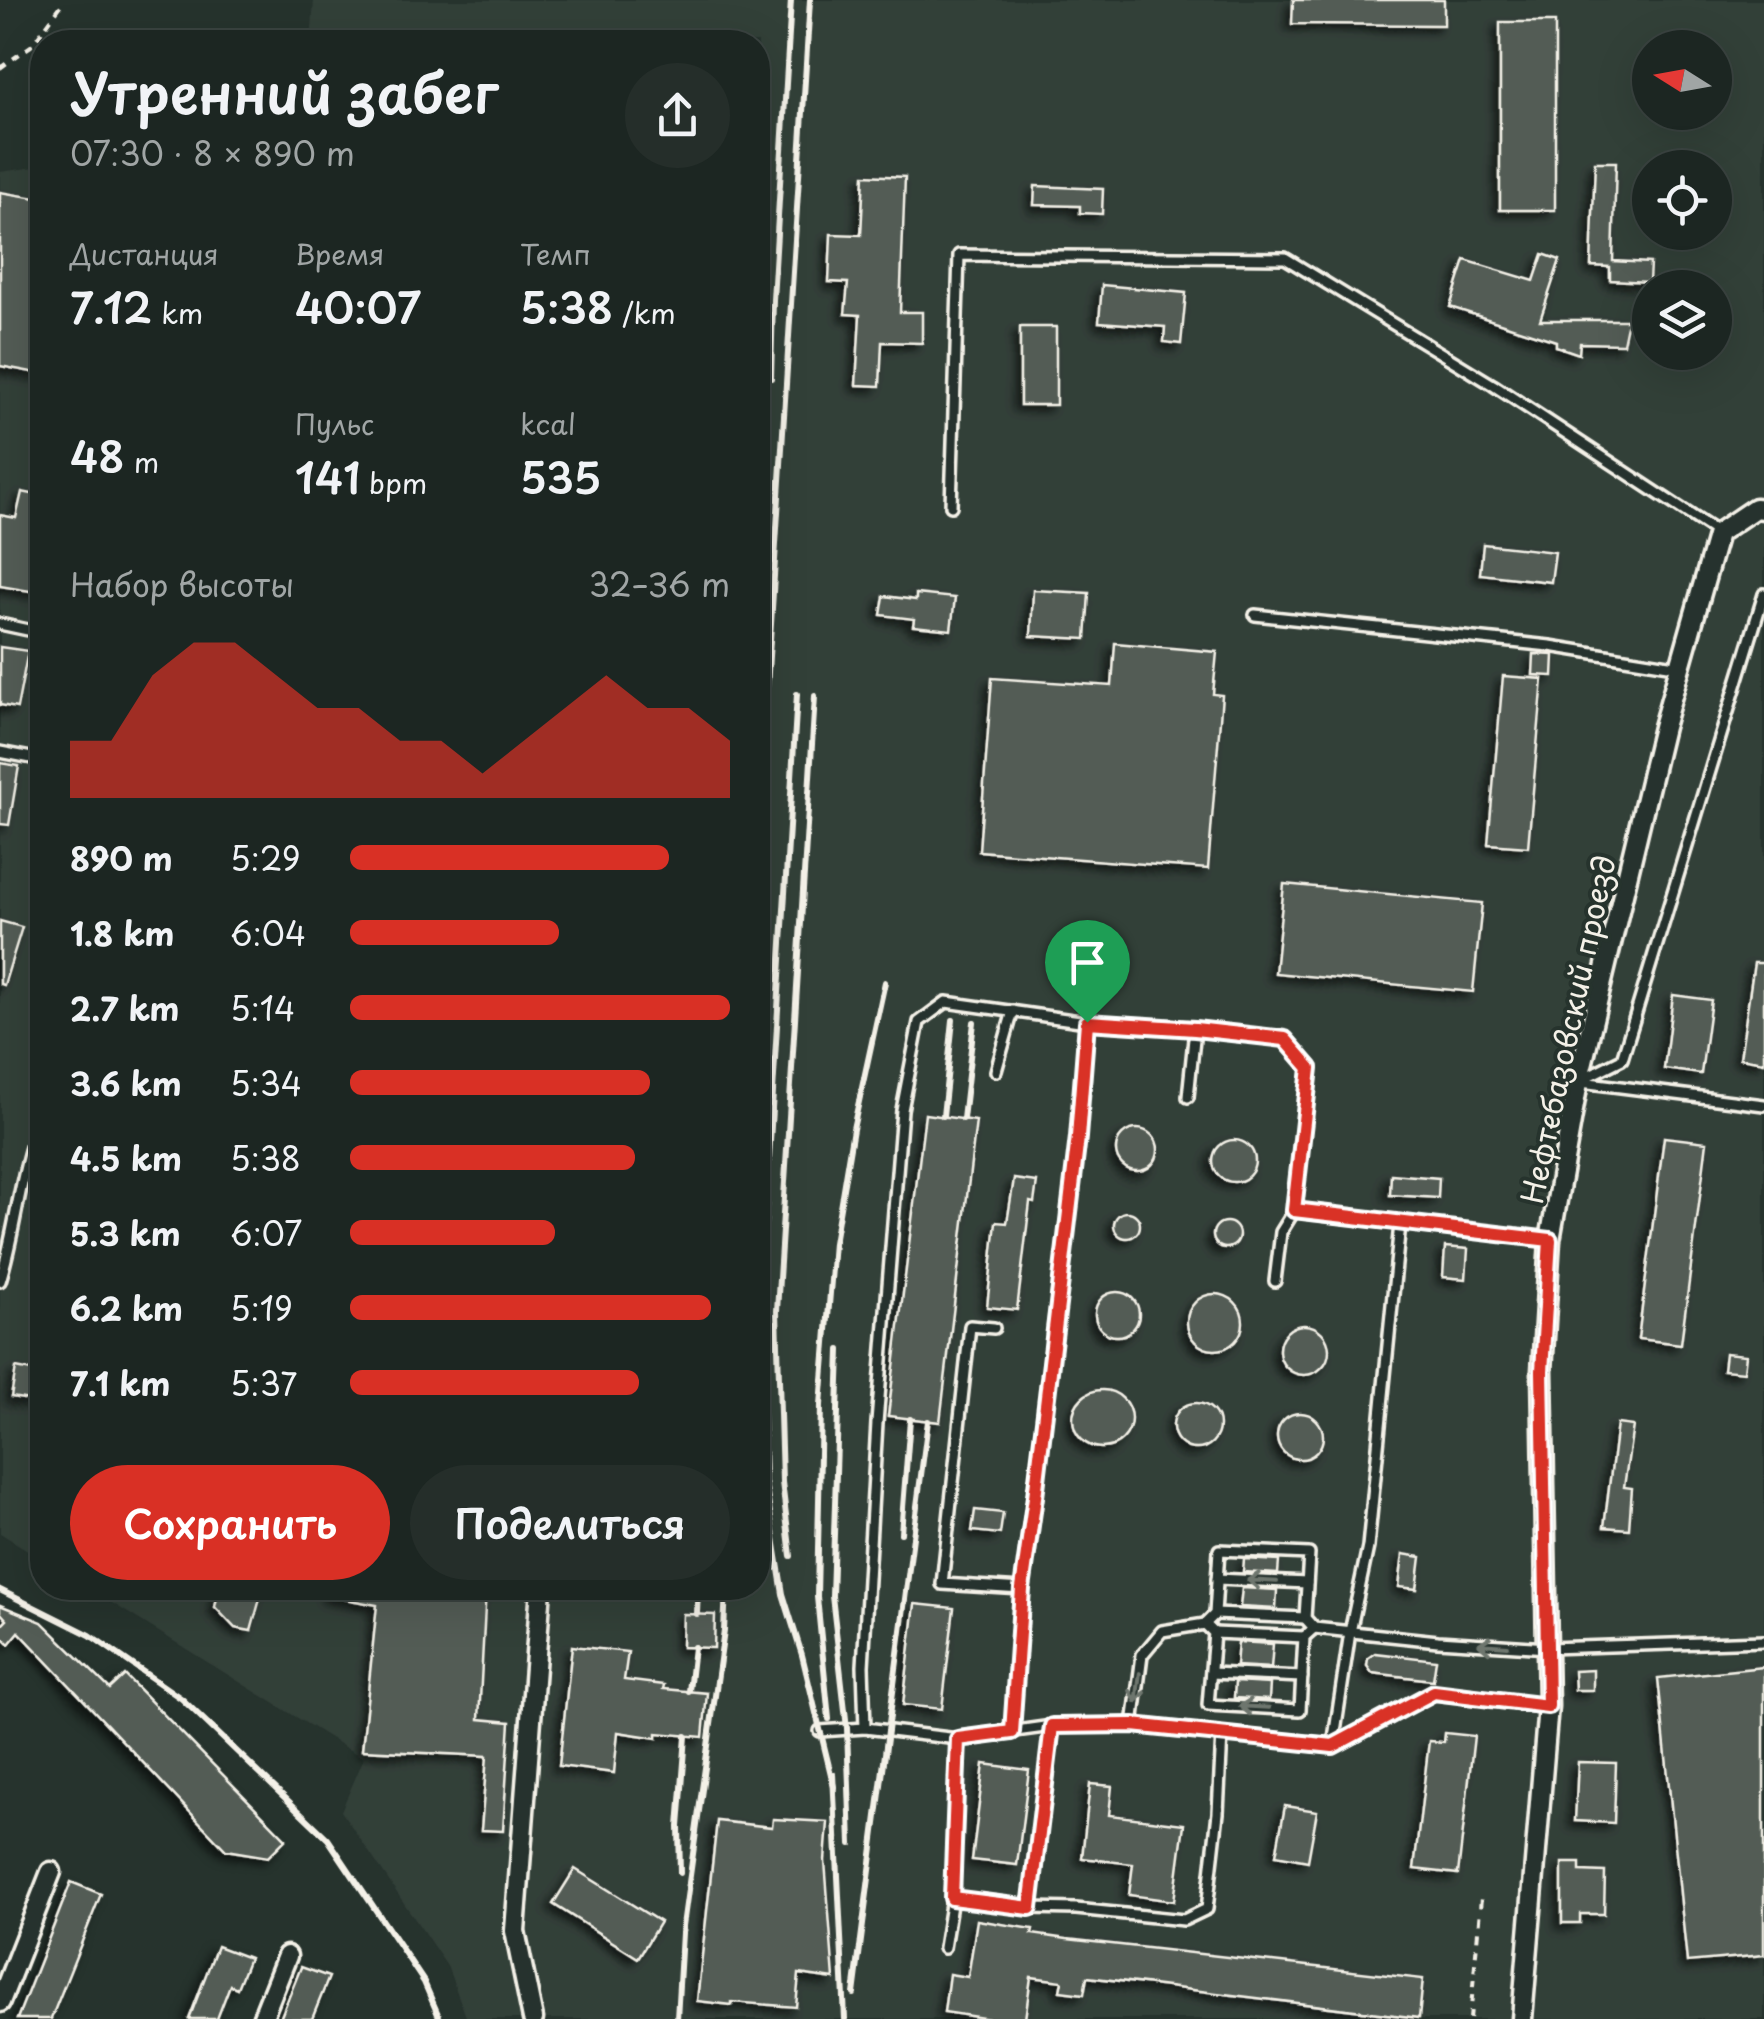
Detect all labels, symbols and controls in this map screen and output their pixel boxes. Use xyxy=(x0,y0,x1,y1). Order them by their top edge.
north arrow xyxy=(1632,30,1732,130)
map controls xyxy=(1632,30,1732,370)
text: Утренний забег xyxy=(70,50,499,133)
button: share xyxy=(625,63,730,168)
text: 07:30 · 8 × 890 m xyxy=(70,129,355,177)
button: locate xyxy=(1632,150,1732,250)
text: Дистанция xyxy=(70,232,219,275)
text: Время xyxy=(295,232,384,275)
text: Темп xyxy=(520,232,591,275)
button: layers xyxy=(1632,270,1732,370)
text: 7.12 xyxy=(70,275,152,338)
text: 40:07 xyxy=(295,275,421,338)
text: 5:38 xyxy=(520,275,613,338)
text: km xyxy=(152,291,203,334)
text: /km xyxy=(613,291,676,334)
text: Пульс xyxy=(295,402,374,445)
text: kcal xyxy=(520,402,576,445)
text: 48 xyxy=(70,424,125,487)
text: m xyxy=(125,440,159,483)
text: 141 xyxy=(295,445,360,508)
text: 535 xyxy=(520,445,601,508)
text: bpm xyxy=(360,461,427,504)
text: Набор высоты xyxy=(70,560,294,608)
text: 32–36 m xyxy=(589,560,730,608)
text: 890 m xyxy=(70,834,173,882)
text: 5:29 xyxy=(230,834,301,882)
street label: Нефтебазовский проезд xyxy=(1508,851,1626,1207)
text: 1.8 km xyxy=(70,909,174,957)
text: 6:04 xyxy=(230,909,306,957)
pin xyxy=(1045,920,1130,1023)
icon: arrive xyxy=(1060,935,1115,990)
text: 2.7 km xyxy=(70,984,180,1032)
text: 5:14 xyxy=(230,984,295,1032)
text: 3.6 km xyxy=(70,1059,182,1107)
text: 5:34 xyxy=(230,1059,302,1107)
text: 4.5 km xyxy=(70,1134,182,1182)
text: 5:38 xyxy=(230,1134,301,1182)
text: 5.3 km xyxy=(70,1209,181,1257)
text: 6:07 xyxy=(230,1209,302,1257)
text: 6.2 km xyxy=(70,1284,183,1332)
text: 5:19 xyxy=(230,1284,293,1332)
text: 7.1 km xyxy=(70,1359,170,1407)
text: 5:37 xyxy=(230,1359,297,1407)
button: Сохранить xyxy=(70,1465,390,1580)
button: Поделиться xyxy=(410,1465,730,1580)
one-way arrow xyxy=(1246,1571,1278,1590)
one-way arrow xyxy=(1477,1635,1509,1654)
one-way arrow xyxy=(1128,1671,1147,1703)
one-way arrow xyxy=(1239,1697,1271,1716)

